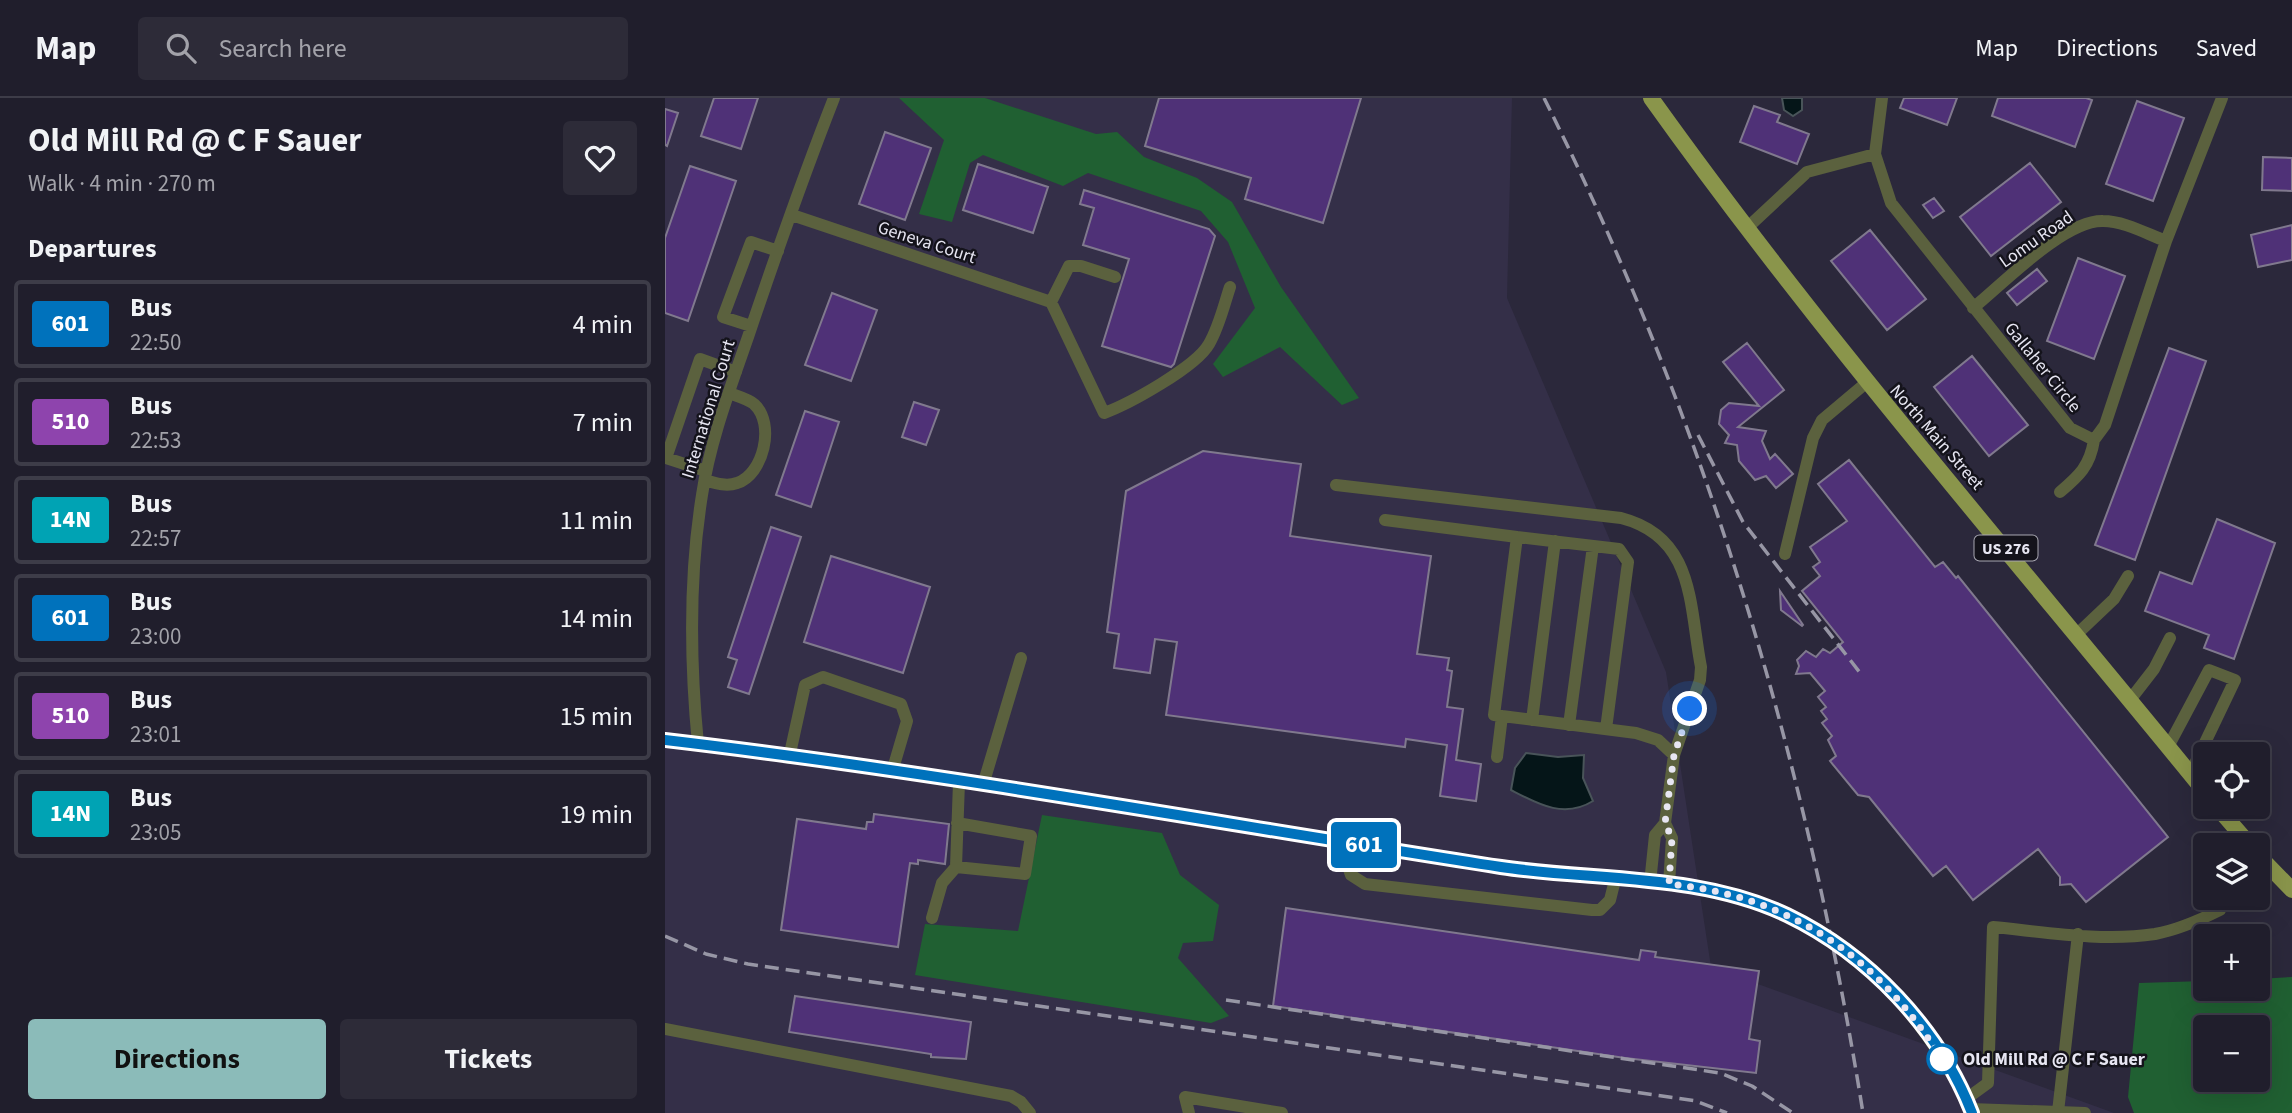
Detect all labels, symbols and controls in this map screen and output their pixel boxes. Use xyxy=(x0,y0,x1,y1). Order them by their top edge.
search box xyxy=(138,17,628,80)
text: Map xyxy=(35,25,96,72)
icon: search xyxy=(162,29,200,67)
text: Search here xyxy=(218,30,347,67)
text: Map xyxy=(1975,31,2018,66)
text: Directions xyxy=(2056,31,2158,66)
text: Saved xyxy=(2196,31,2257,66)
text: Old Mill Rd @ C F Sauer xyxy=(28,117,361,164)
button: heart xyxy=(563,121,637,195)
text: Walk · 4 min · 270 m xyxy=(28,167,216,200)
street label: Lomu Road xyxy=(1994,205,2078,274)
street label: Geneva Court xyxy=(875,215,979,270)
text: Departures xyxy=(28,230,156,267)
text: Bus xyxy=(130,289,172,326)
text: 601 xyxy=(51,306,90,341)
text: 4 min xyxy=(573,306,633,343)
street label: Gallaher Circle xyxy=(1998,317,2087,418)
text: 22:50 xyxy=(130,326,181,359)
street label: International Court xyxy=(676,337,741,482)
street label: North Main Street xyxy=(1884,379,1989,495)
text: Bus xyxy=(130,387,172,424)
text: 510 xyxy=(51,404,90,439)
text: 7 min xyxy=(573,404,633,441)
text: 22:53 xyxy=(130,424,181,457)
text: Bus xyxy=(130,485,172,522)
text: 14N xyxy=(50,502,91,537)
text: 11 min xyxy=(560,502,633,539)
text: 22:57 xyxy=(130,522,181,555)
road number: US 276 xyxy=(1975,536,2037,561)
text: Bus xyxy=(130,583,172,620)
text: 601 xyxy=(51,600,90,635)
text: 14 min xyxy=(560,600,633,637)
text: 23:00 xyxy=(130,620,181,653)
text: Bus xyxy=(130,681,172,718)
your location xyxy=(1672,691,1707,726)
text: 510 xyxy=(51,698,90,733)
text: 15 min xyxy=(560,698,633,735)
text: 23:01 xyxy=(130,718,181,751)
map controls xyxy=(2193,742,2270,1092)
button: locate xyxy=(2193,742,2270,819)
text: Bus xyxy=(130,779,172,816)
text: 14N xyxy=(50,796,91,831)
text: 19 min xyxy=(560,796,633,833)
text: 23:05 xyxy=(130,816,181,849)
line badge: 601 xyxy=(1324,822,1404,868)
text: 601 xyxy=(1345,827,1383,862)
button: layers xyxy=(2193,833,2270,910)
button: + xyxy=(2193,924,2270,1001)
button: − xyxy=(2193,1015,2270,1092)
button: Directions xyxy=(28,1019,326,1099)
button: Tickets xyxy=(340,1019,637,1099)
marker: Old Mill Rd @ C F Sauer xyxy=(1927,1044,1957,1074)
place label: Old Mill Rd @ C F Sauer xyxy=(1963,1047,2146,1072)

